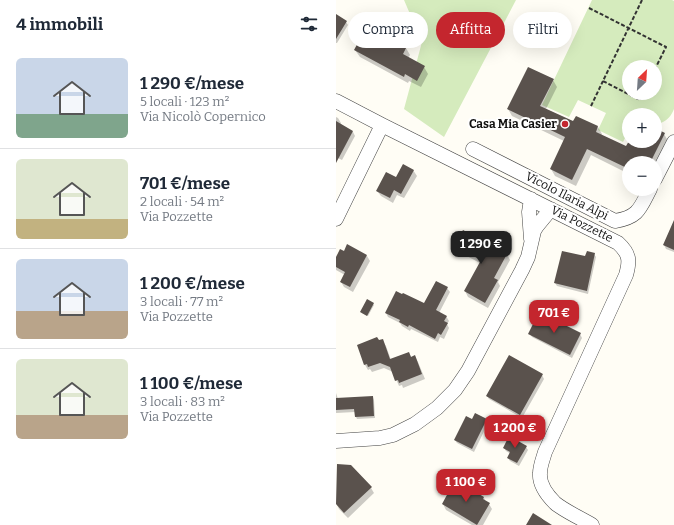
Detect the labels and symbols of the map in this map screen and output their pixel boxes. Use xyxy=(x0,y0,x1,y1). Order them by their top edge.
north arrow xyxy=(622,60,662,100)
place label: Casa Mia Casier xyxy=(469,117,557,131)
marker: Casa Mia Casier xyxy=(560,119,570,129)
street label: Vicolo Ilaria Alpi xyxy=(523,169,611,223)
street label: Via Pozzette xyxy=(549,203,615,245)
pin: 1 290 € xyxy=(444,231,518,265)
pin: 701 € xyxy=(526,300,582,334)
pin: 1 200 € xyxy=(478,415,552,449)
pin: 1 100 € xyxy=(429,469,503,503)

